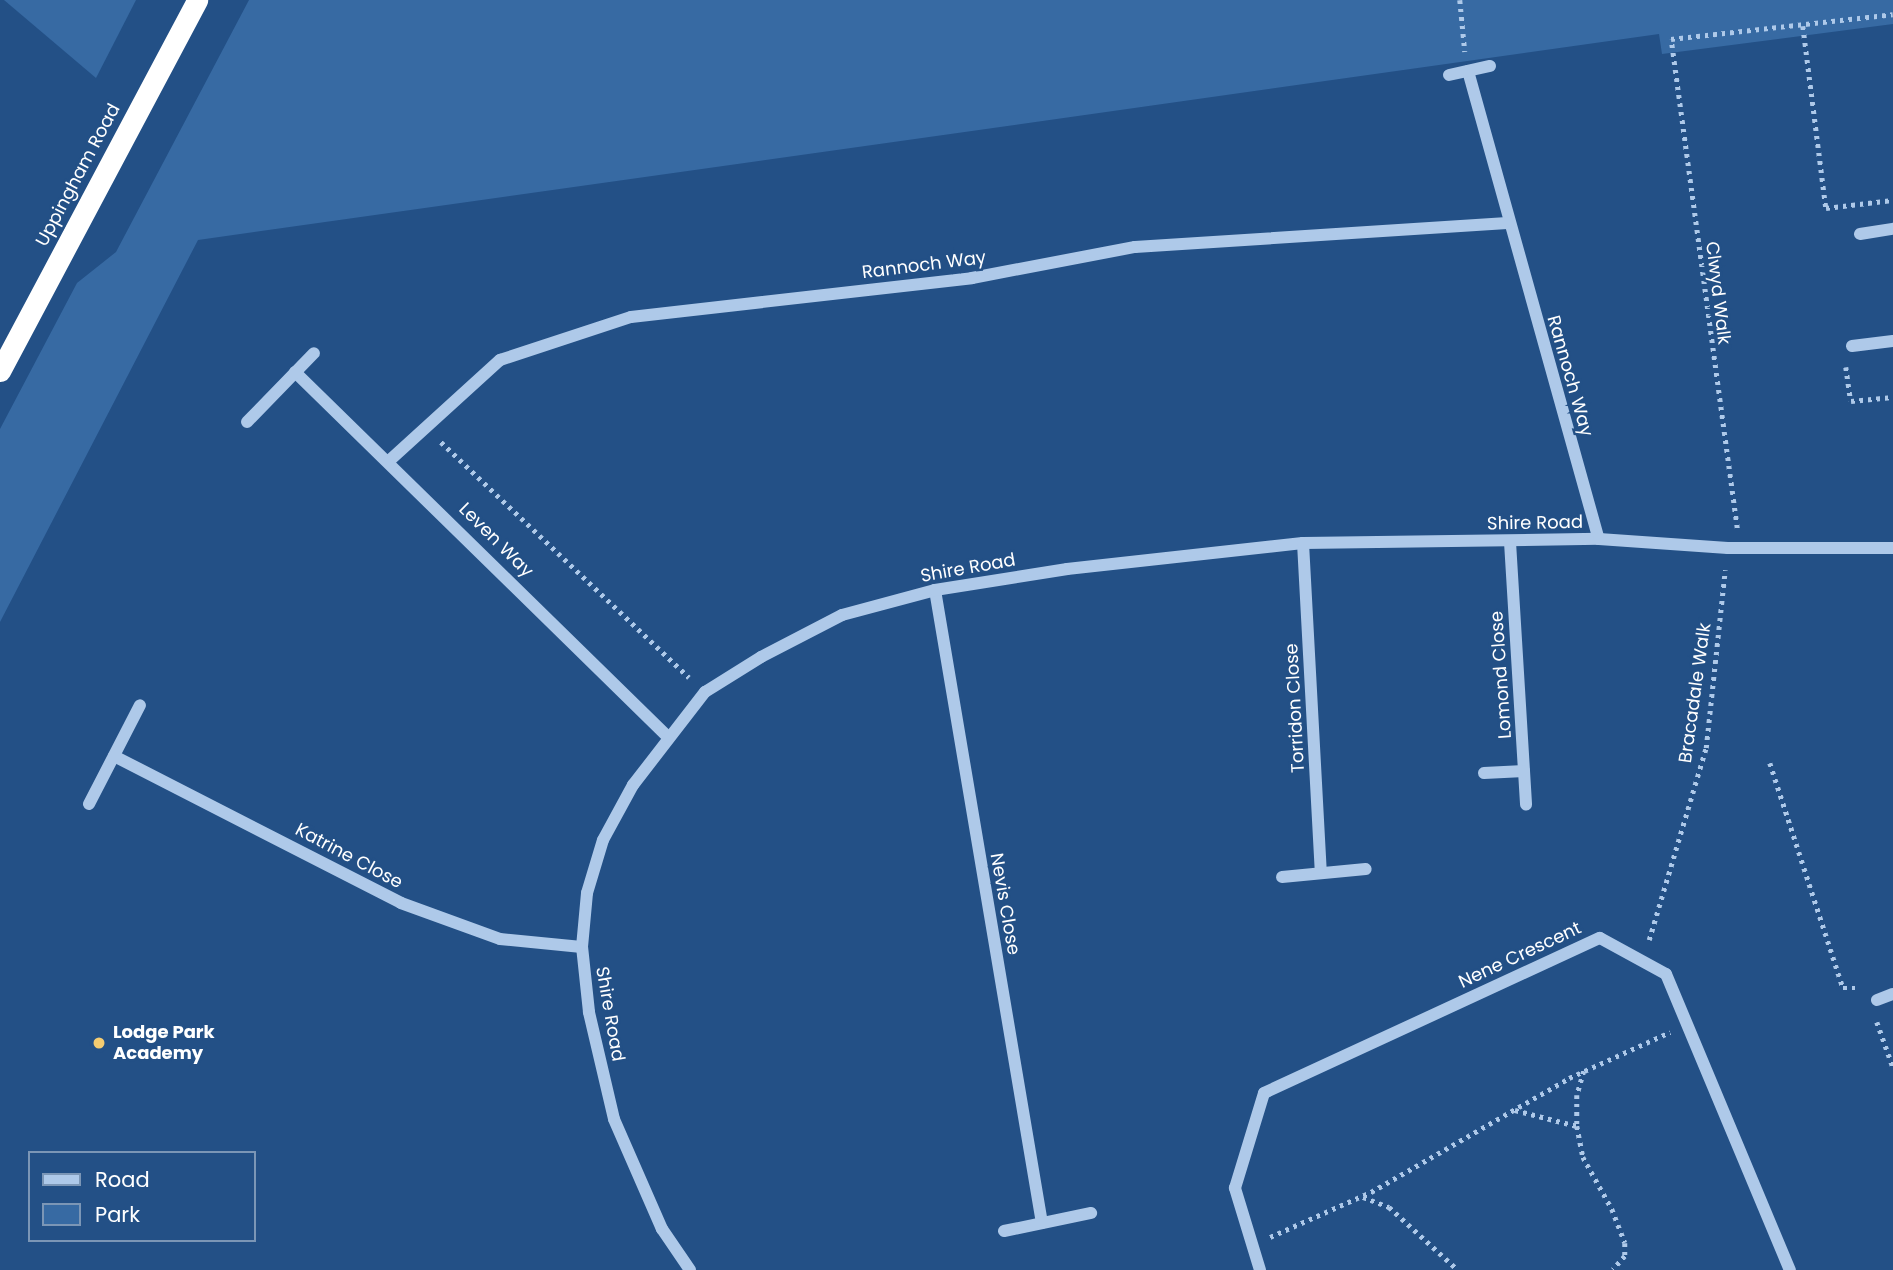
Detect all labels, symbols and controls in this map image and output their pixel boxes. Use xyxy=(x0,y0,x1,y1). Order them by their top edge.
street label: Uppingham Road xyxy=(31,100,125,250)
street label: Clwyd Walk xyxy=(1701,240,1735,346)
street label: Rannoch Way xyxy=(861,247,987,283)
street label: Rannoch Way xyxy=(1542,313,1598,439)
street label: Leven Way xyxy=(454,498,538,582)
street label: Shire Road xyxy=(1487,511,1583,535)
street label: Shire Road xyxy=(919,549,1017,587)
street label: Lomond Close xyxy=(1486,610,1516,740)
street label: Bracadale Walk xyxy=(1674,622,1716,764)
street label: Torridon Close xyxy=(1281,643,1309,773)
street label: Katrine Close xyxy=(292,819,406,893)
street label: Nevis Close xyxy=(985,851,1025,957)
street label: Nene Crescent xyxy=(1455,917,1585,993)
street label: Shire Road xyxy=(591,965,629,1063)
place label: Lodge Park Academy xyxy=(113,1022,215,1064)
marker: Lodge Park Academy xyxy=(91,1035,107,1051)
legend xyxy=(28,1151,256,1242)
text: Road xyxy=(95,1165,150,1194)
text: Park xyxy=(95,1200,140,1229)

